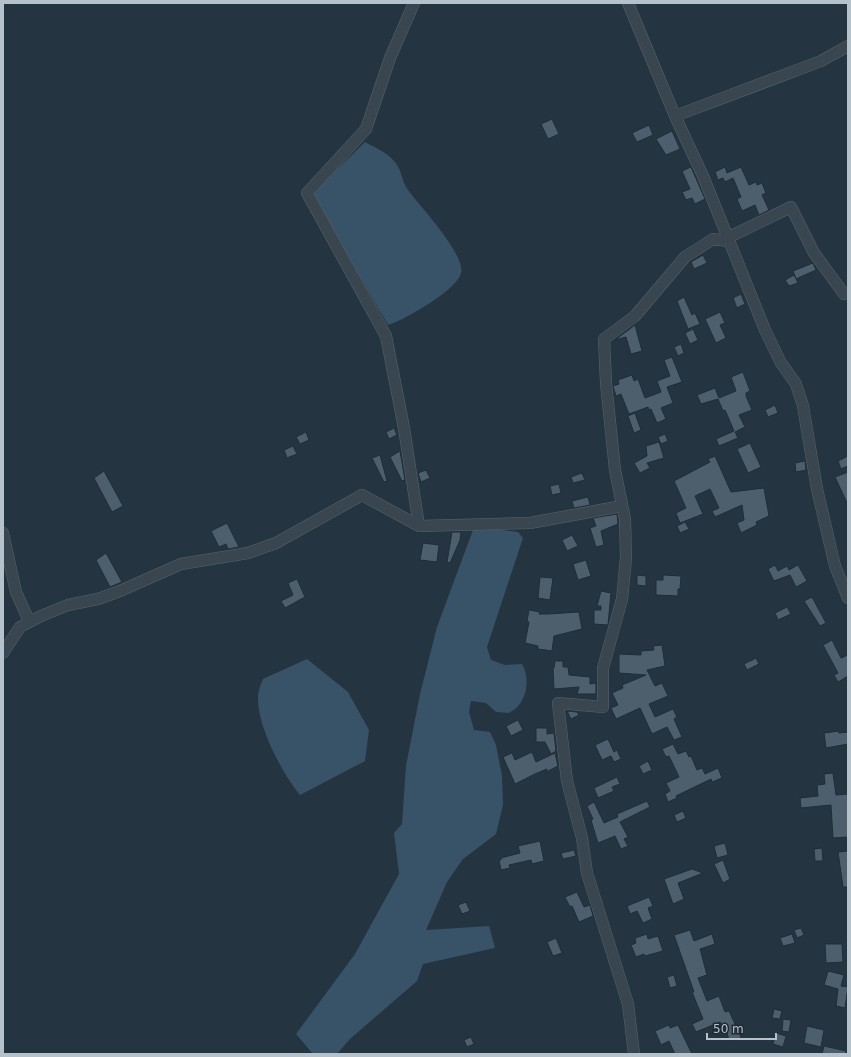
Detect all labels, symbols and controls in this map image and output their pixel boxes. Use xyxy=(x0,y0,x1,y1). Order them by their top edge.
scale bar xyxy=(707,1015,776,1041)
text: 50 m xyxy=(713,1022,744,1036)

